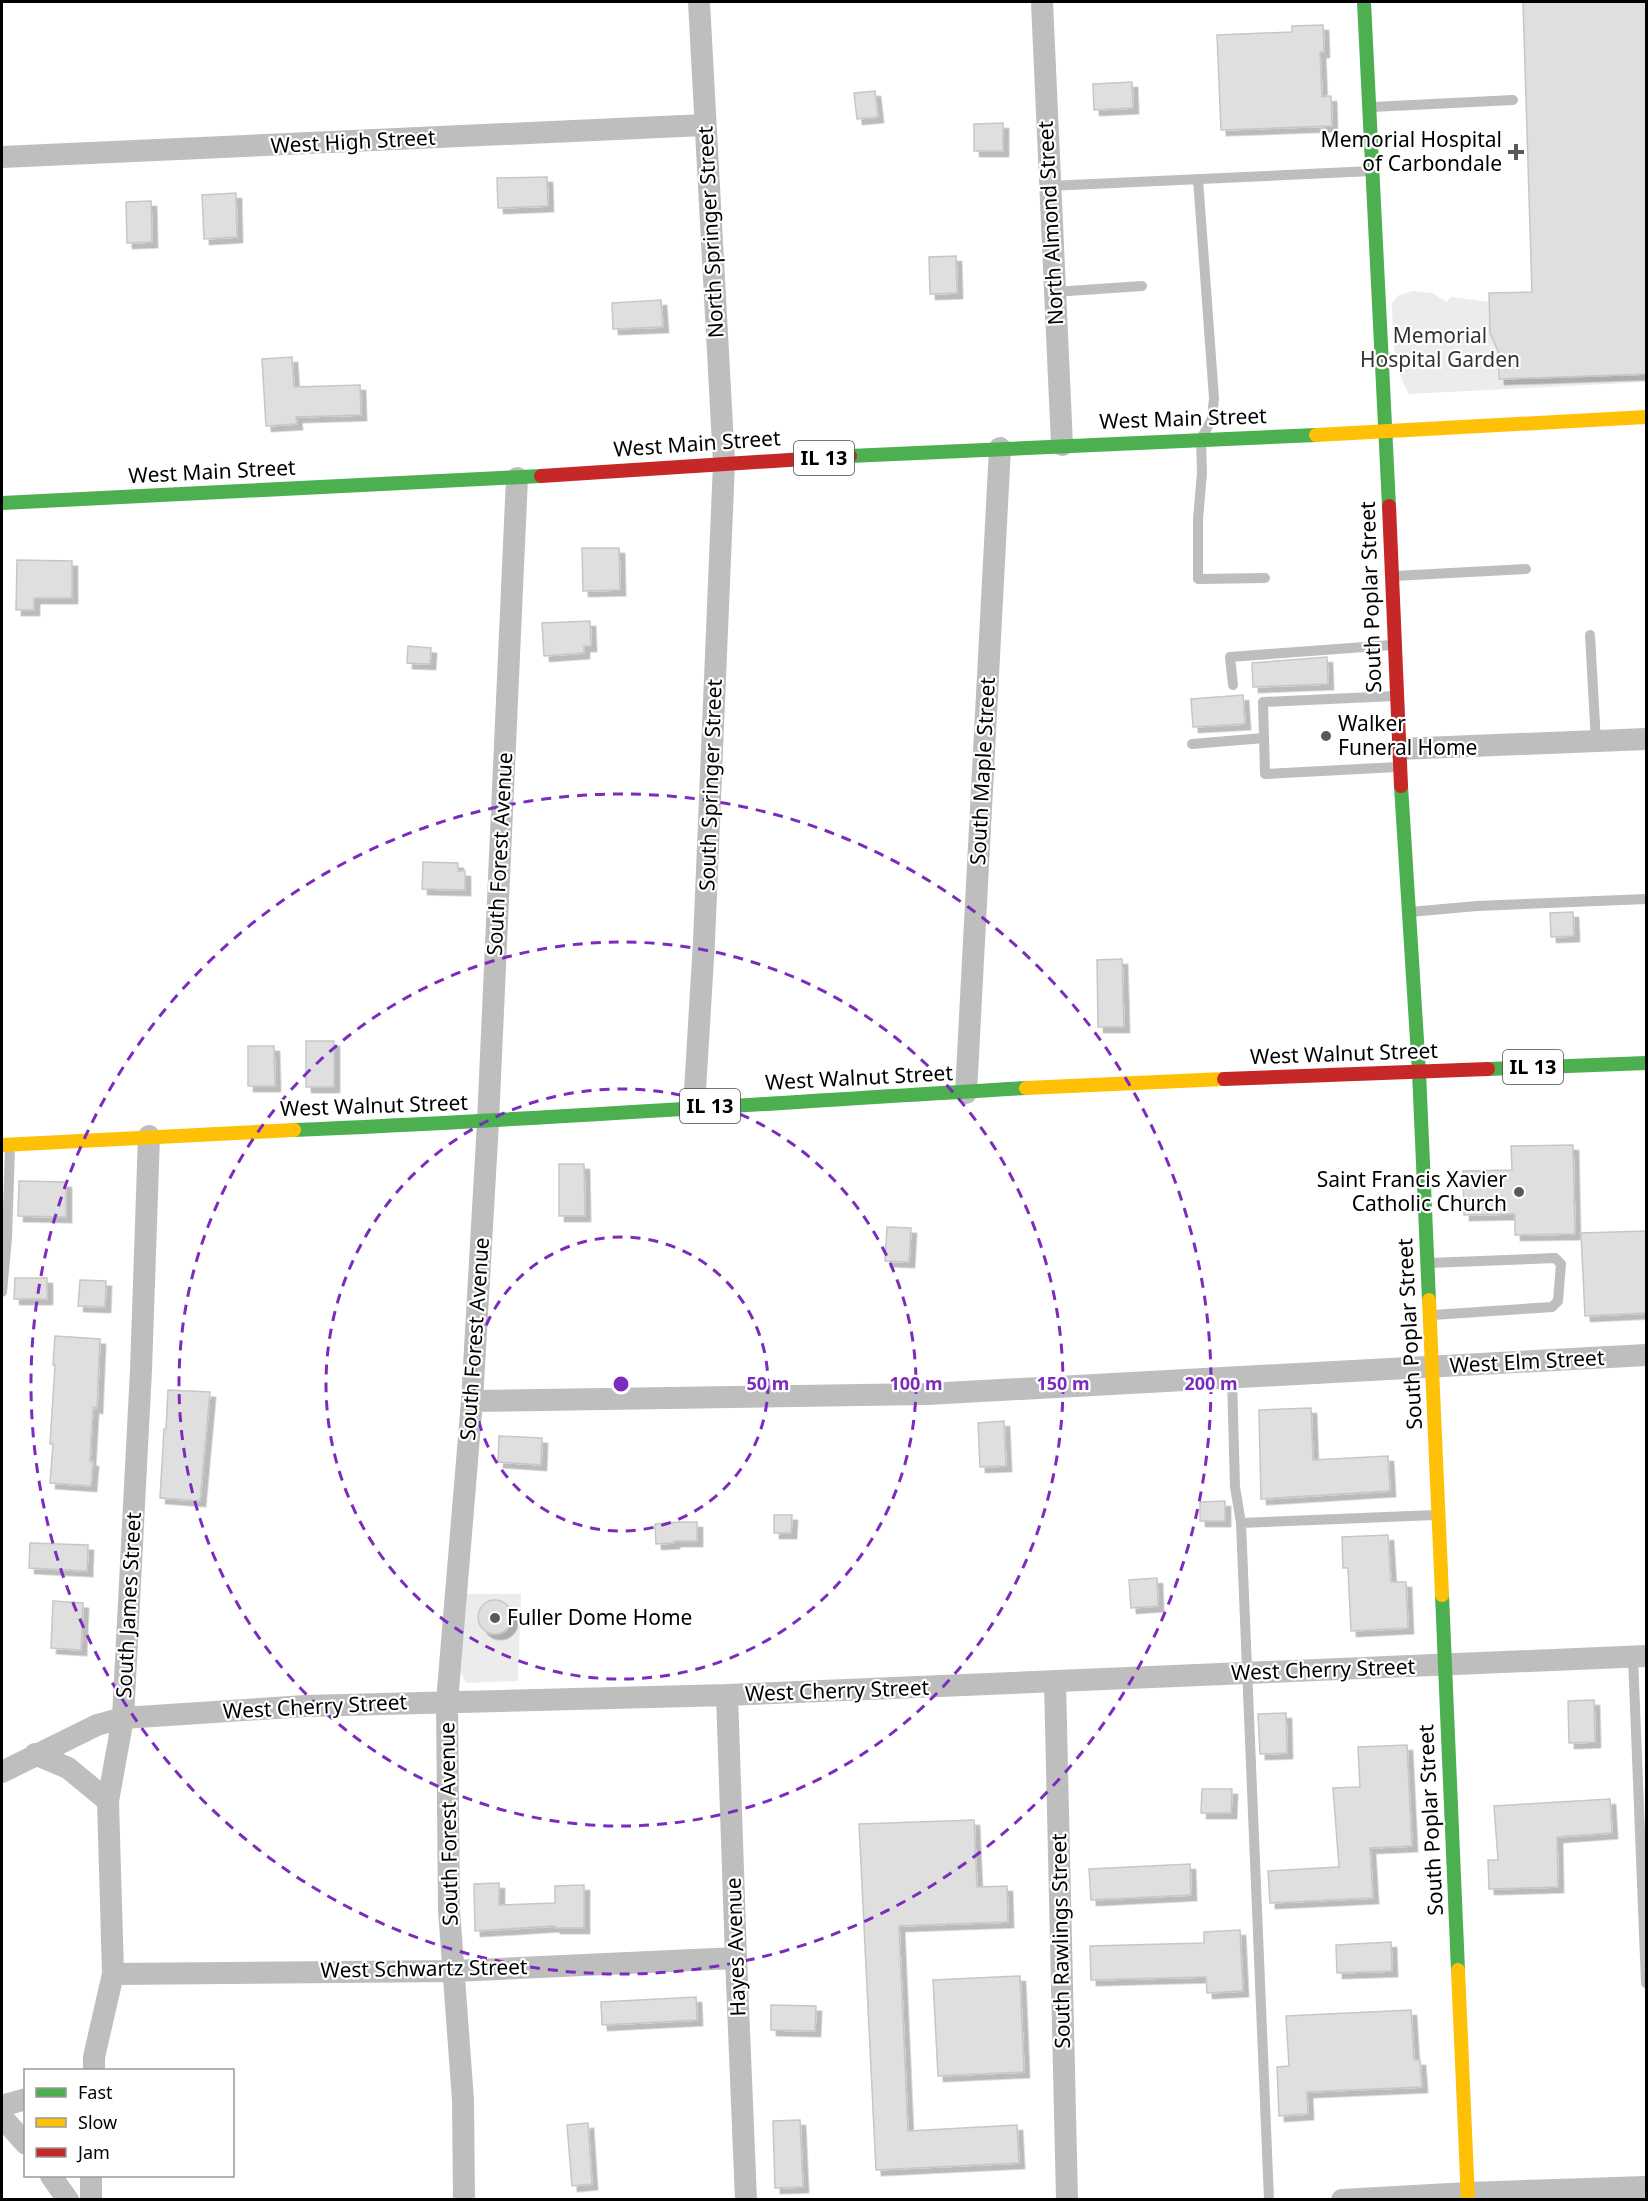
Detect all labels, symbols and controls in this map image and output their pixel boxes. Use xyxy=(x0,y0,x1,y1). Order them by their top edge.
street label: North Almond Street xyxy=(1031,120,1069,326)
street label: West High Street xyxy=(270,123,436,159)
street label: North Springer Street xyxy=(690,125,730,339)
place label: Memorial Hospital of Carbondale xyxy=(1321,125,1502,177)
marker: Memorial Hospital of Carbondale xyxy=(1507,143,1525,161)
park label: Memorial Hospital Garden xyxy=(1360,321,1520,373)
street label: West Main Street xyxy=(1099,401,1268,435)
street label: West Main Street xyxy=(612,423,782,463)
road number: IL 13 xyxy=(794,441,854,475)
street label: West Main Street xyxy=(128,453,297,489)
street label: South Poplar Street xyxy=(1353,500,1387,693)
street label: South Maple Street xyxy=(963,676,1001,866)
street label: South Springer Street xyxy=(692,678,728,892)
place label: Walker Funeral Home xyxy=(1338,709,1477,761)
marker: Walker Funeral Home xyxy=(1319,729,1333,743)
street label: South Forest Avenue xyxy=(480,751,518,956)
street label: West Walnut Street xyxy=(1250,1036,1439,1070)
road number: IL 13 xyxy=(1503,1050,1563,1084)
street label: West Walnut Street xyxy=(764,1058,954,1096)
street label: West Walnut Street xyxy=(280,1088,469,1122)
road number: IL 13 xyxy=(680,1089,740,1123)
place label: Saint Francis Xavier Catholic Church xyxy=(1317,1165,1507,1217)
marker: Saint Francis Xavier Catholic Church xyxy=(1512,1185,1526,1199)
street label: South Forest Avenue xyxy=(453,1236,495,1442)
street label: South Poplar Street xyxy=(1390,1237,1428,1430)
street label: West Elm Street xyxy=(1449,1343,1605,1379)
text: 50 m xyxy=(747,1371,789,1395)
text: 100 m xyxy=(889,1371,943,1395)
text: 150 m xyxy=(1036,1371,1090,1395)
text: 200 m xyxy=(1184,1371,1238,1395)
centre of rings xyxy=(611,1374,631,1394)
street label: South James Street xyxy=(109,1511,147,1699)
place label: Fuller Dome Home xyxy=(507,1603,692,1631)
marker: Fuller Dome Home xyxy=(488,1611,502,1625)
street label: West Cherry Street xyxy=(1230,1652,1416,1686)
street label: West Cherry Street xyxy=(744,1673,930,1707)
street label: West Cherry Street xyxy=(222,1687,408,1725)
street label: South Forest Avenue xyxy=(432,1722,464,1926)
street label: South Poplar Street xyxy=(1411,1723,1449,1916)
street label: South Rawlings Street xyxy=(1044,1833,1076,2049)
street label: Hayes Avenue xyxy=(719,1877,751,2017)
street label: West Schwartz Street xyxy=(320,1952,528,1984)
legend xyxy=(24,2069,234,2177)
text: Fast xyxy=(78,2080,113,2104)
text: Slow xyxy=(78,2110,117,2134)
text: Jam xyxy=(76,2140,110,2164)

